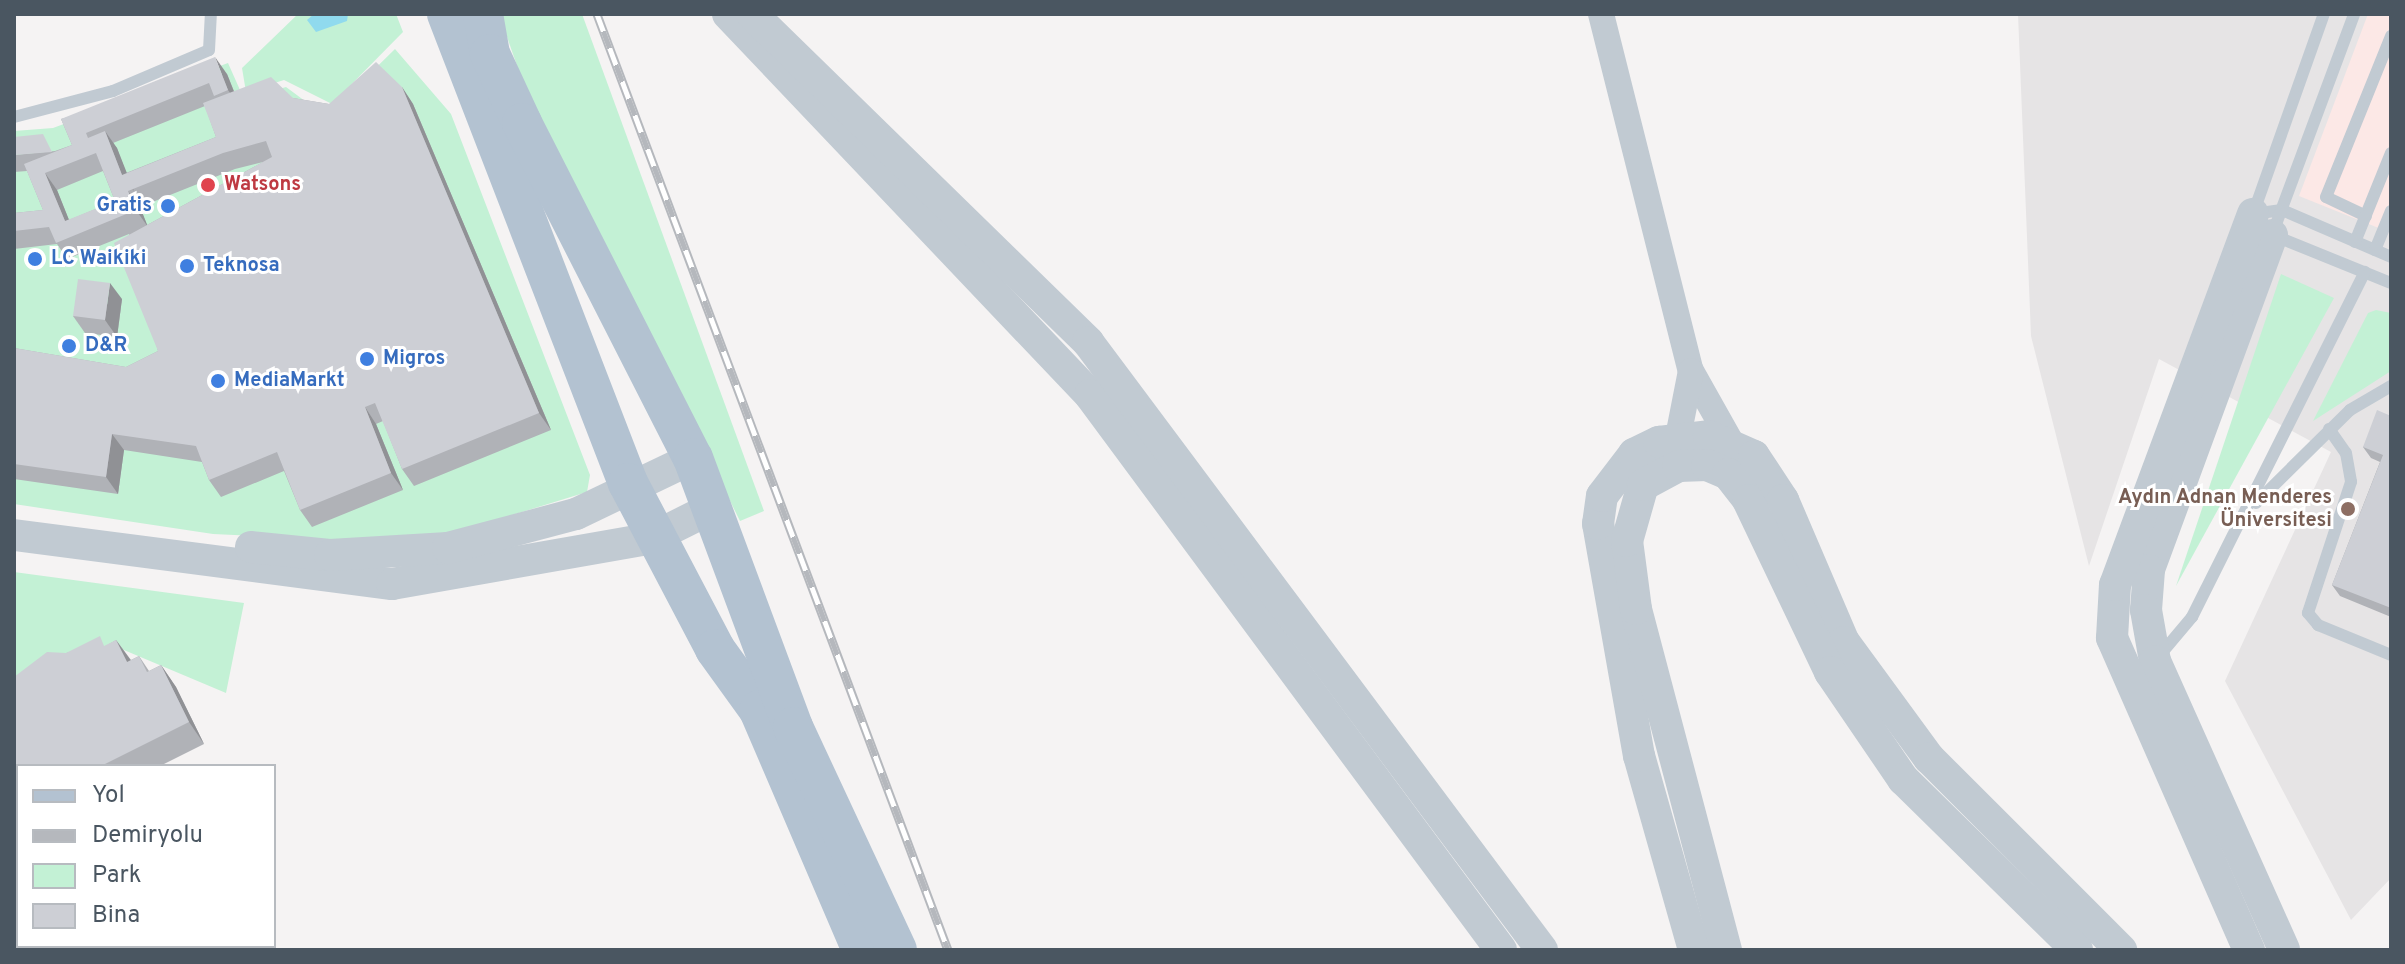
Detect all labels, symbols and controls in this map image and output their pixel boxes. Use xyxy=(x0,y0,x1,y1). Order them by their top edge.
place label: Watsons xyxy=(224,173,301,197)
marker: Watsons xyxy=(199,176,217,194)
place label: Gratis xyxy=(96,194,152,218)
marker: Gratis xyxy=(159,197,177,215)
place label: LC Waikiki xyxy=(51,247,146,271)
marker: LC Waikiki xyxy=(26,250,44,268)
place label: Teknosa xyxy=(203,254,280,278)
marker: Teknosa xyxy=(178,257,196,275)
place label: D&R xyxy=(85,334,127,358)
marker: D&R xyxy=(60,337,78,355)
place label: Migros xyxy=(383,347,445,371)
marker: Migros xyxy=(358,350,376,368)
place label: MediaMarkt xyxy=(234,369,345,393)
marker: MediaMarkt xyxy=(209,372,227,390)
place label: Aydın Adnan Menderes Üniversitesi xyxy=(2117,486,2332,533)
marker: Aydın Adnan Menderes Üniversitesi xyxy=(2339,500,2357,518)
legend xyxy=(16,764,276,948)
text: Yol xyxy=(92,781,125,811)
text: Demiryolu xyxy=(92,821,203,851)
text: Park xyxy=(92,861,142,891)
text: Bina xyxy=(92,901,140,931)

